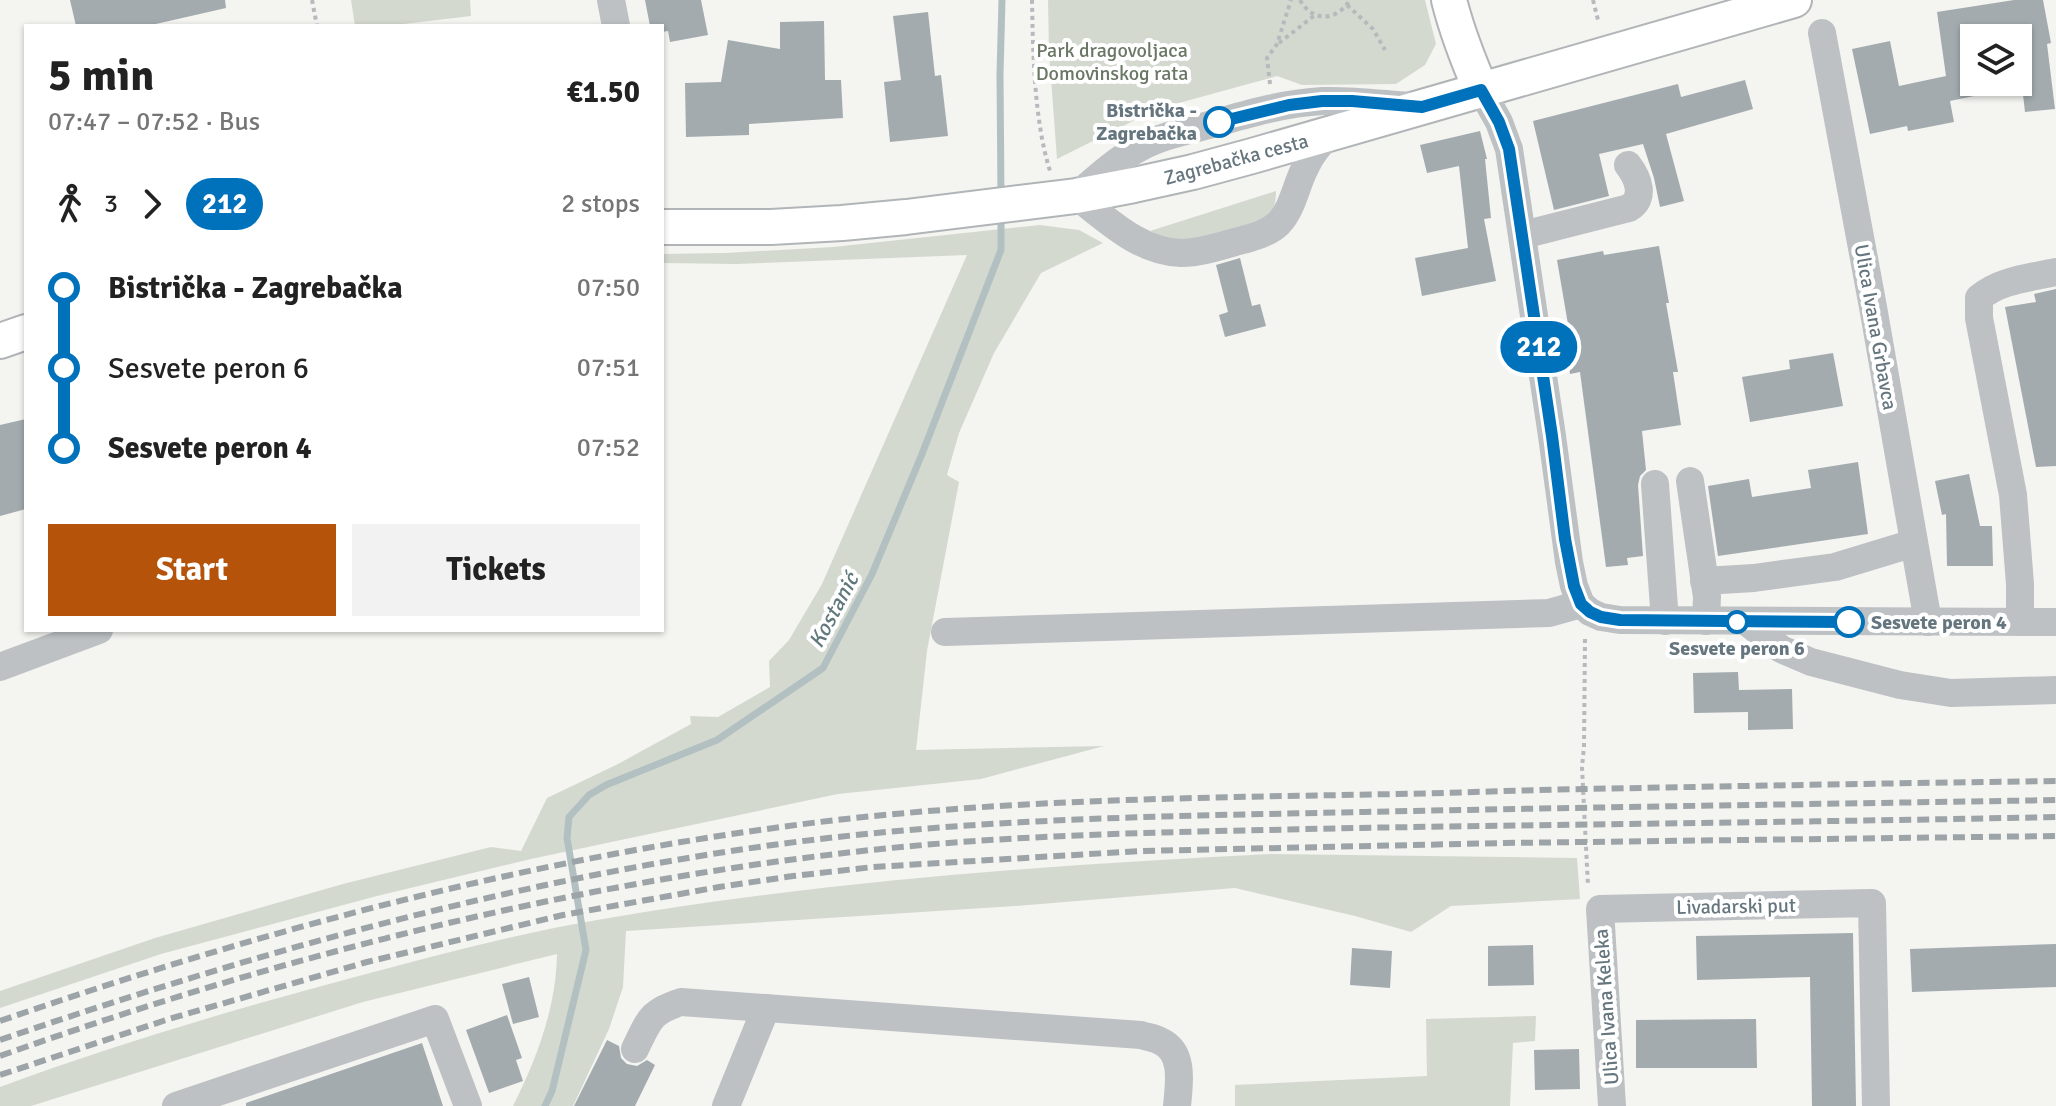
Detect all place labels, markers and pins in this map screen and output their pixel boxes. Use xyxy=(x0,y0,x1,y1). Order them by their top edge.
place label: Bistrička - Zagrebačka xyxy=(1096,98,1197,146)
marker: Bistrička - Zagrebačka xyxy=(1204,107,1234,137)
marker: Sesvete peron 4 xyxy=(1834,607,1864,637)
place label: Sesvete peron 4 xyxy=(1871,610,2007,635)
marker: Sesvete peron 6 xyxy=(1726,611,1748,633)
place label: Sesvete peron 6 xyxy=(1669,636,1805,661)

